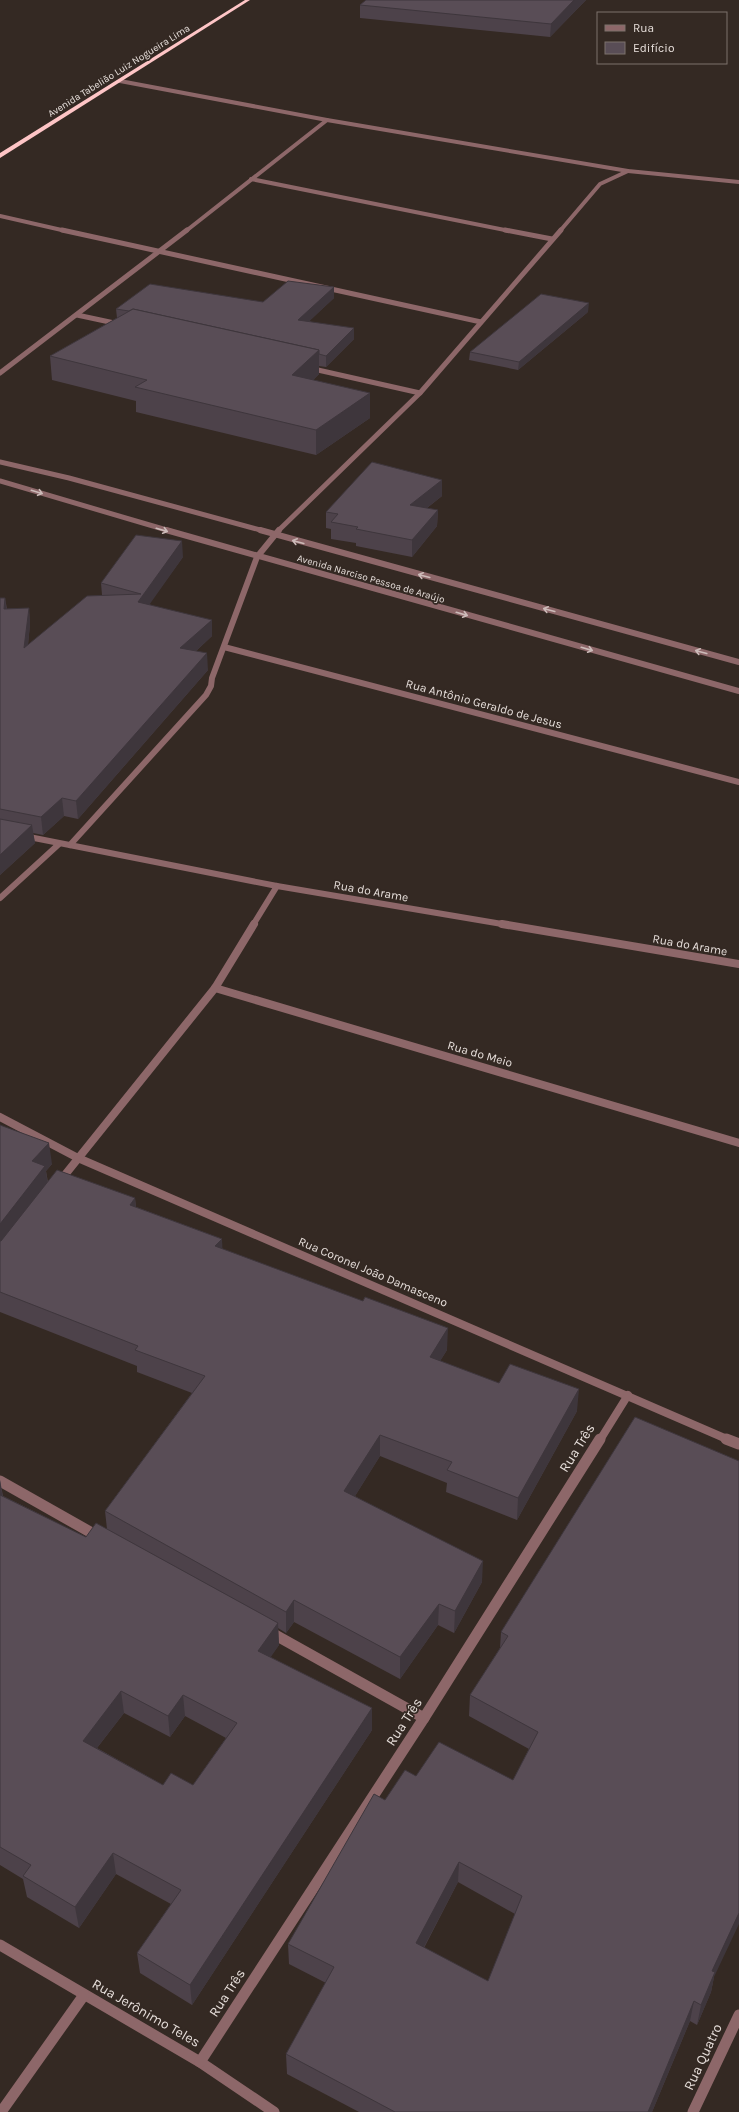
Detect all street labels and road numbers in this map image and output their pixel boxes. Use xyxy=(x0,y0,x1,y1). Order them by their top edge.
street label: Avenida Tabelião Luiz Nogueira Lima xyxy=(46,22,192,120)
street label: Avenida Narciso Pessoa de Araújo xyxy=(296,552,446,606)
street label: Rua Antônio Geraldo de Jesus xyxy=(404,676,564,732)
street label: Rua do Arame xyxy=(332,878,410,904)
street label: Rua do Arame xyxy=(651,932,729,958)
street label: Rua do Meio xyxy=(446,1038,514,1070)
street label: Rua Coronel João Damasceno xyxy=(296,1234,450,1310)
street label: Rua Três xyxy=(556,1421,598,1475)
street label: Rua Três xyxy=(382,1695,426,1749)
street label: Rua Três xyxy=(205,1966,249,2020)
street label: Rua Jerônimo Teles xyxy=(89,1975,203,2051)
street label: Rua Quatro xyxy=(680,2021,726,2093)

